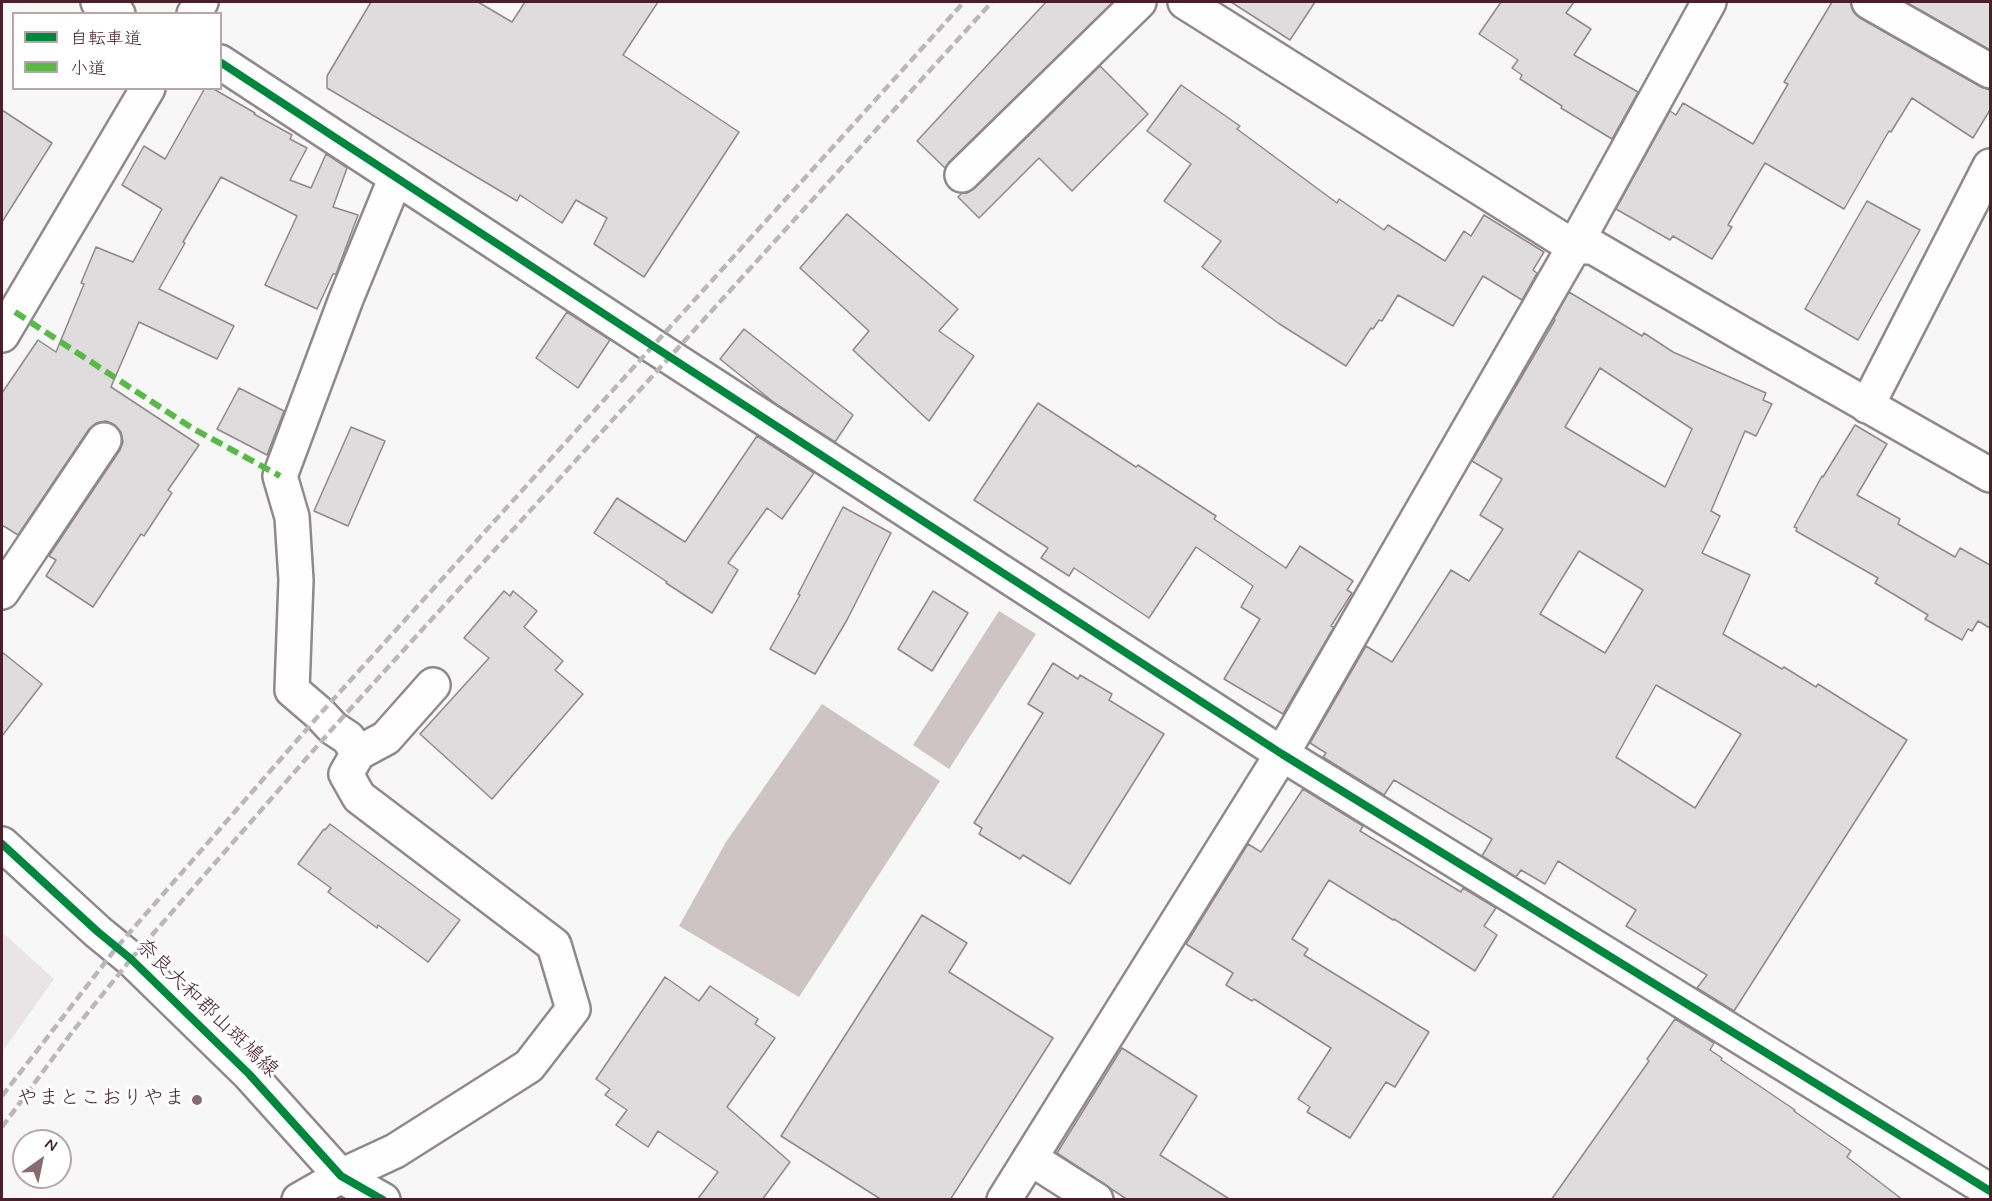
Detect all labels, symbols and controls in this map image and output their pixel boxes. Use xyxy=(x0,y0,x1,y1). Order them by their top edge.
legend xyxy=(12,12,222,90)
text: 自転車道 xyxy=(70,27,142,51)
text: 小道 xyxy=(70,57,106,81)
street label: 奈良大和郡山斑鳩線 xyxy=(129,934,283,1084)
place label: やまとこおりやま xyxy=(17,1087,185,1113)
marker: やまとこおりやま xyxy=(190,1093,204,1107)
north arrow xyxy=(12,1129,72,1189)
text: N xyxy=(41,1133,61,1157)

